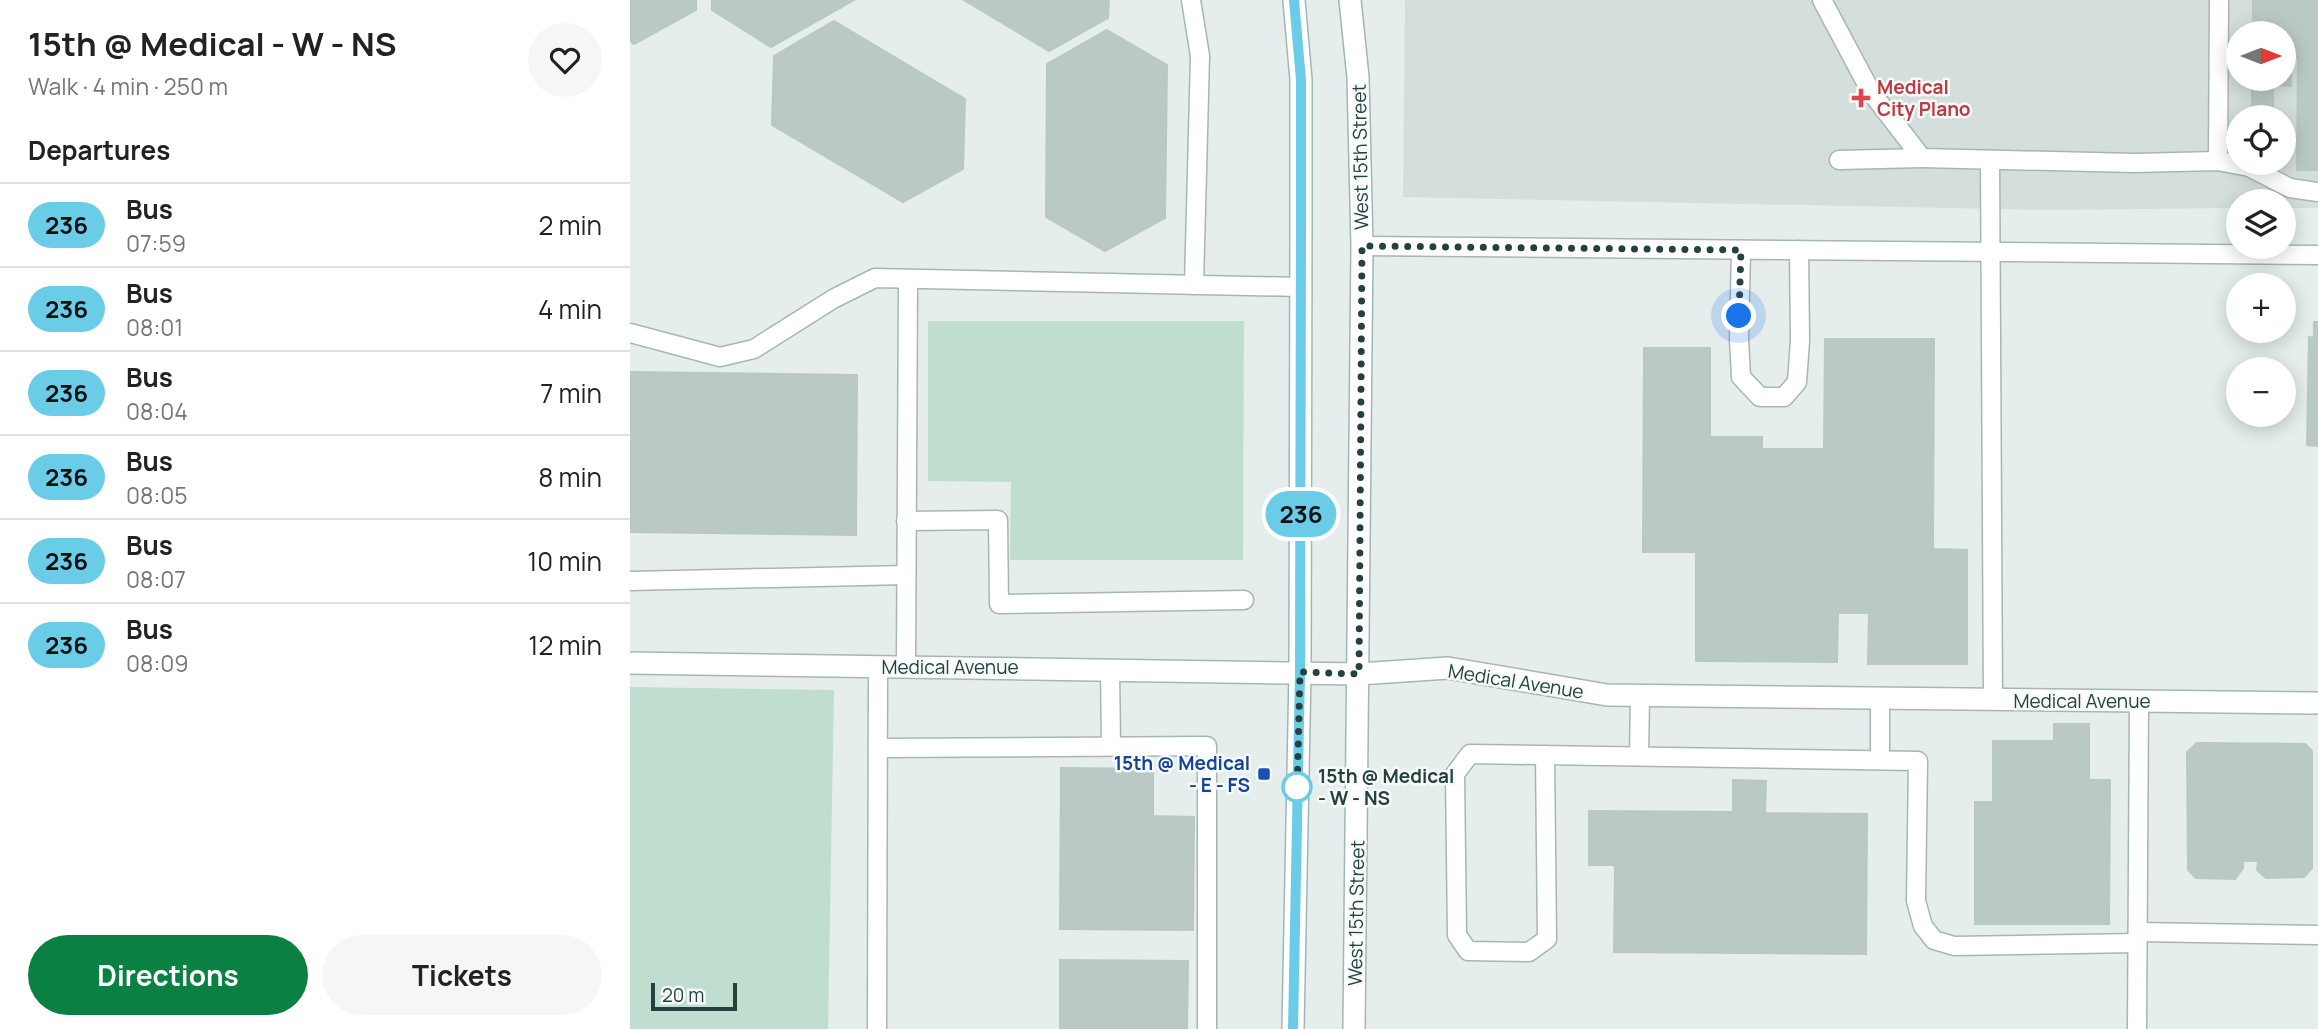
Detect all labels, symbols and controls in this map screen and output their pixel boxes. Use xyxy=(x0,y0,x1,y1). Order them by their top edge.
text: 15th @ Medical - W - NS xyxy=(28,21,396,66)
north arrow xyxy=(2226,21,2296,91)
map controls xyxy=(2226,21,2296,427)
button: heart xyxy=(528,23,602,97)
text: Walk · 4 min · 250 m xyxy=(28,70,228,102)
place label: Medical City Plano xyxy=(1877,74,1971,122)
street label: West 15th Street xyxy=(1346,84,1374,230)
marker: Medical City Plano xyxy=(1851,88,1871,108)
button: locate xyxy=(2226,105,2296,175)
text: Departures xyxy=(28,132,170,168)
button: layers xyxy=(2226,189,2296,259)
text: Bus xyxy=(126,191,173,227)
text: 2 min xyxy=(538,207,602,243)
text: 236 xyxy=(45,208,88,241)
text: 07:59 xyxy=(126,227,186,259)
button: + xyxy=(2226,273,2296,343)
text: Bus xyxy=(126,275,173,311)
text: 4 min xyxy=(538,291,602,327)
text: 236 xyxy=(45,292,88,325)
your location xyxy=(1721,298,1756,333)
text: 08:01 xyxy=(126,311,183,343)
button: − xyxy=(2226,357,2296,427)
text: Bus xyxy=(126,359,173,395)
text: 7 min xyxy=(540,375,602,411)
text: 236 xyxy=(45,376,88,409)
text: 08:04 xyxy=(126,395,188,427)
text: Bus xyxy=(126,443,173,479)
text: 8 min xyxy=(538,459,602,495)
text: 236 xyxy=(45,460,88,493)
text: 08:05 xyxy=(126,479,188,511)
line badge: 236 xyxy=(1261,491,1341,537)
text: 236 xyxy=(1279,497,1323,530)
text: Bus xyxy=(126,527,173,563)
text: 10 min xyxy=(527,543,602,579)
text: 236 xyxy=(45,544,88,577)
text: 08:07 xyxy=(126,563,186,595)
text: Bus xyxy=(126,611,173,647)
text: 12 min xyxy=(528,627,602,663)
text: 236 xyxy=(45,628,88,661)
text: 08:09 xyxy=(126,647,189,679)
street label: Medical Avenue xyxy=(881,654,1019,680)
street label: Medical Avenue xyxy=(1446,657,1586,705)
street label: Medical Avenue xyxy=(2013,688,2151,714)
place label: 15th @ Medical - E - FS xyxy=(1114,750,1250,798)
place label: 15th @ Medical - W - NS xyxy=(1318,763,1454,811)
marker: 15th @ Medical - E - FS xyxy=(1256,766,1272,782)
marker: 15th @ Medical - W - NS xyxy=(1282,772,1312,802)
street label: West 15th Street xyxy=(1342,840,1370,986)
button: Directions xyxy=(28,935,308,1015)
button: Tickets xyxy=(322,935,602,1015)
scale bar xyxy=(651,980,737,1012)
text: 20 m xyxy=(662,982,704,1008)

